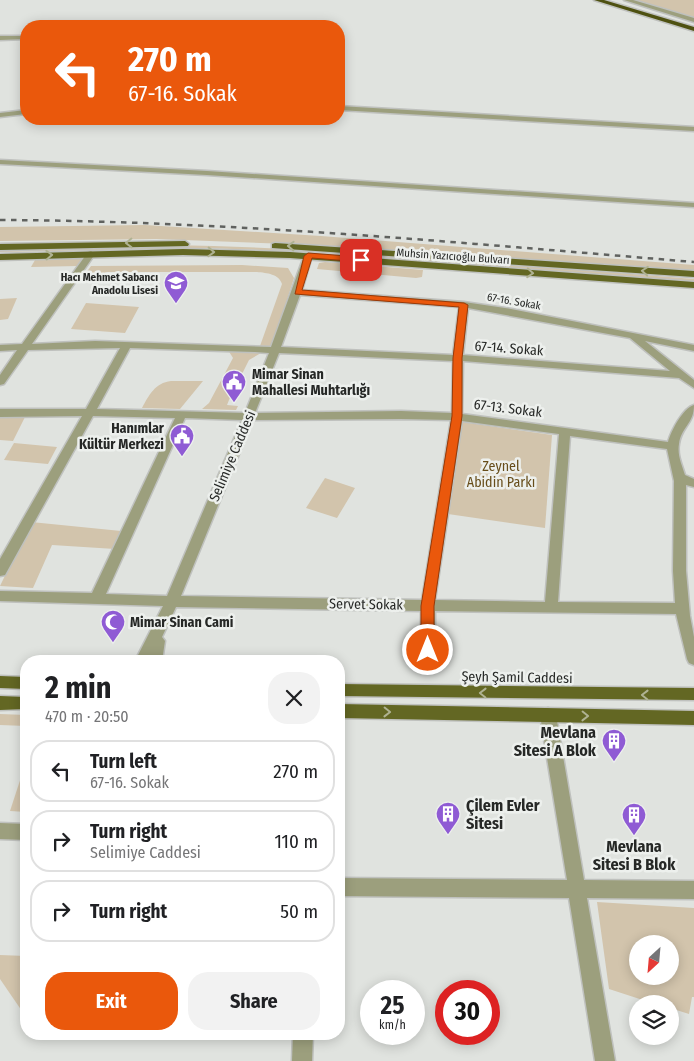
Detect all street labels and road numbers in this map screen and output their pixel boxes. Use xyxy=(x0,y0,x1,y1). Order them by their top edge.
street label: Muhsin Yazıcıoğlu Bulvarı xyxy=(396,246,510,267)
street label: 67-16. Sokak xyxy=(486,290,543,313)
street label: 67-14. Sokak xyxy=(474,338,544,359)
street label: 67-13. Sokak xyxy=(473,396,543,421)
street label: Selimiye Caddesi xyxy=(206,408,259,504)
street label: Servet Sokak xyxy=(329,595,403,614)
street label: Şeyh Şamil Caddesi xyxy=(461,668,573,687)

